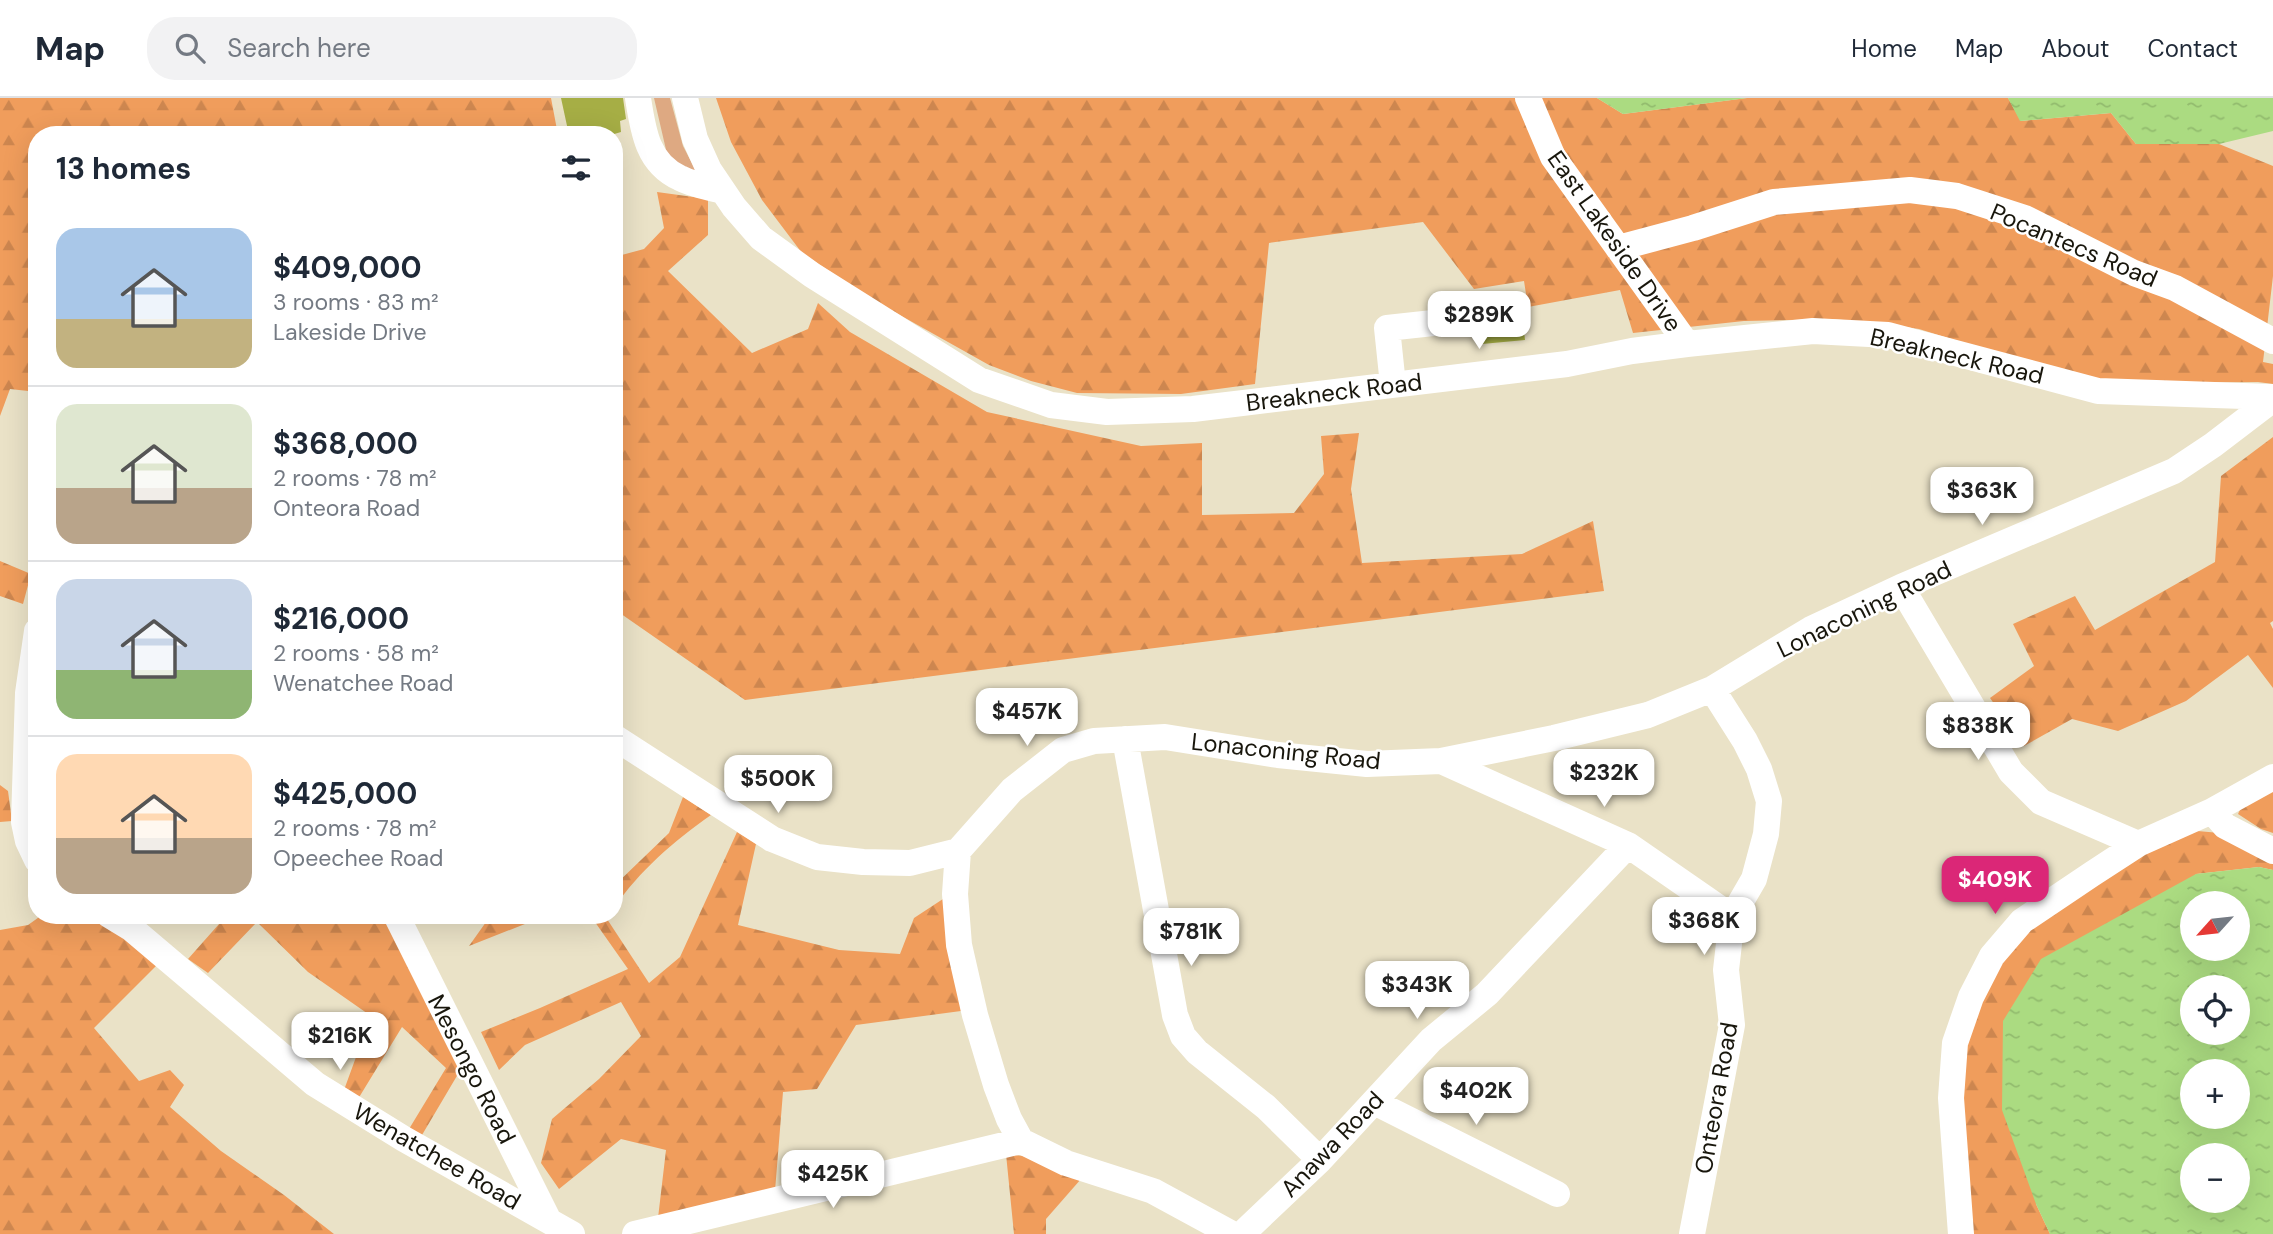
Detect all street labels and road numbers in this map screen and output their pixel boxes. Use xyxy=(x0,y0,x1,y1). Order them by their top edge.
street label: East Lakeside Drive xyxy=(1541,144,1689,338)
street label: Pocantecs Road xyxy=(1986,196,2162,294)
street label: Breakneck Road xyxy=(1867,321,2047,391)
street label: Breakneck Road xyxy=(1244,366,1424,418)
street label: Lonaconing Road xyxy=(1772,553,1956,665)
street label: Lonaconing Road xyxy=(1190,726,1382,776)
street label: Mesongo Road xyxy=(421,989,523,1149)
street label: Onteora Road xyxy=(1687,1020,1745,1176)
street label: Anawa Road xyxy=(1274,1084,1390,1204)
street label: Wenatchee Road xyxy=(348,1096,526,1216)

